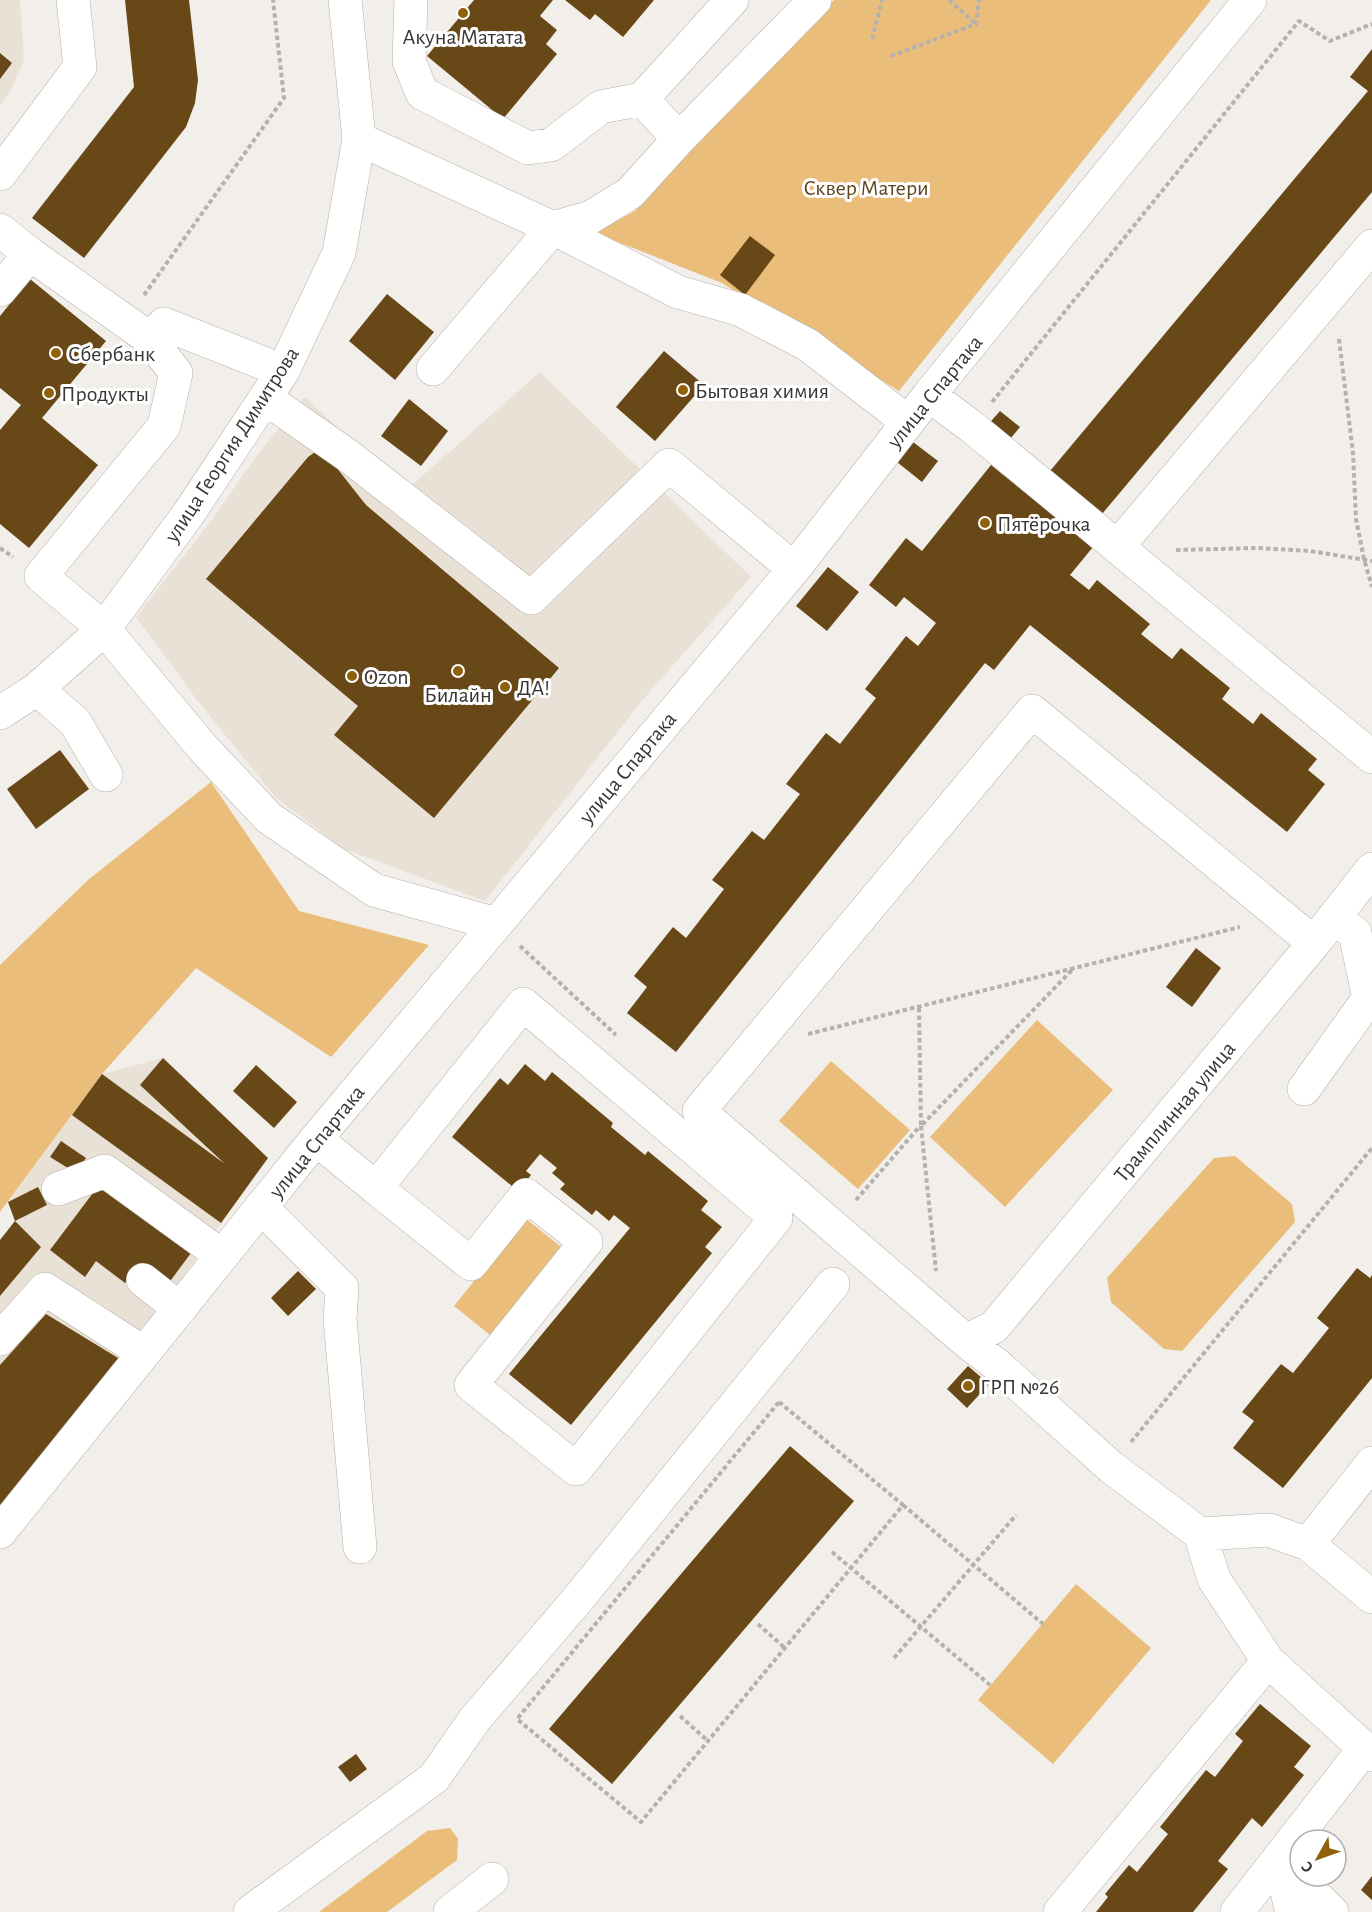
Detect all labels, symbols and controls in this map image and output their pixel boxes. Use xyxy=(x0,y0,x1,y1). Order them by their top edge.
marker: Акуна Матата xyxy=(456,6,470,20)
place label: Акуна Матата xyxy=(403,26,523,48)
park label: Сквер Матери xyxy=(803,177,929,199)
street label: улица Спартака xyxy=(882,331,987,453)
place label: Сбербанк xyxy=(68,343,155,365)
street label: улица Георгия Димитрова xyxy=(160,343,303,547)
marker: Сбербанк xyxy=(49,346,63,360)
place label: Бытовая химия xyxy=(695,380,829,402)
place label: Продукты xyxy=(61,383,149,405)
marker: Бытовая химия xyxy=(676,383,690,397)
marker: Продукты xyxy=(42,386,56,400)
place label: Пятёрочка xyxy=(997,513,1091,535)
marker: Пятёрочка xyxy=(978,516,992,530)
marker: Билайн xyxy=(451,664,465,678)
place label: Ozon xyxy=(364,666,409,688)
marker: Ozon xyxy=(345,669,359,683)
place label: ДА! xyxy=(517,677,550,699)
marker: ДА! xyxy=(498,680,512,694)
place label: Билайн xyxy=(424,684,492,706)
street label: улица Спартака xyxy=(574,708,681,828)
street label: Трамплинная улица xyxy=(1110,1037,1240,1186)
street label: улица Спартака xyxy=(264,1081,369,1203)
place label: ГРП №26 xyxy=(980,1376,1059,1398)
marker: ГРП №26 xyxy=(961,1379,975,1393)
north arrow xyxy=(1288,1828,1348,1888)
text: С xyxy=(1298,1858,1316,1876)

